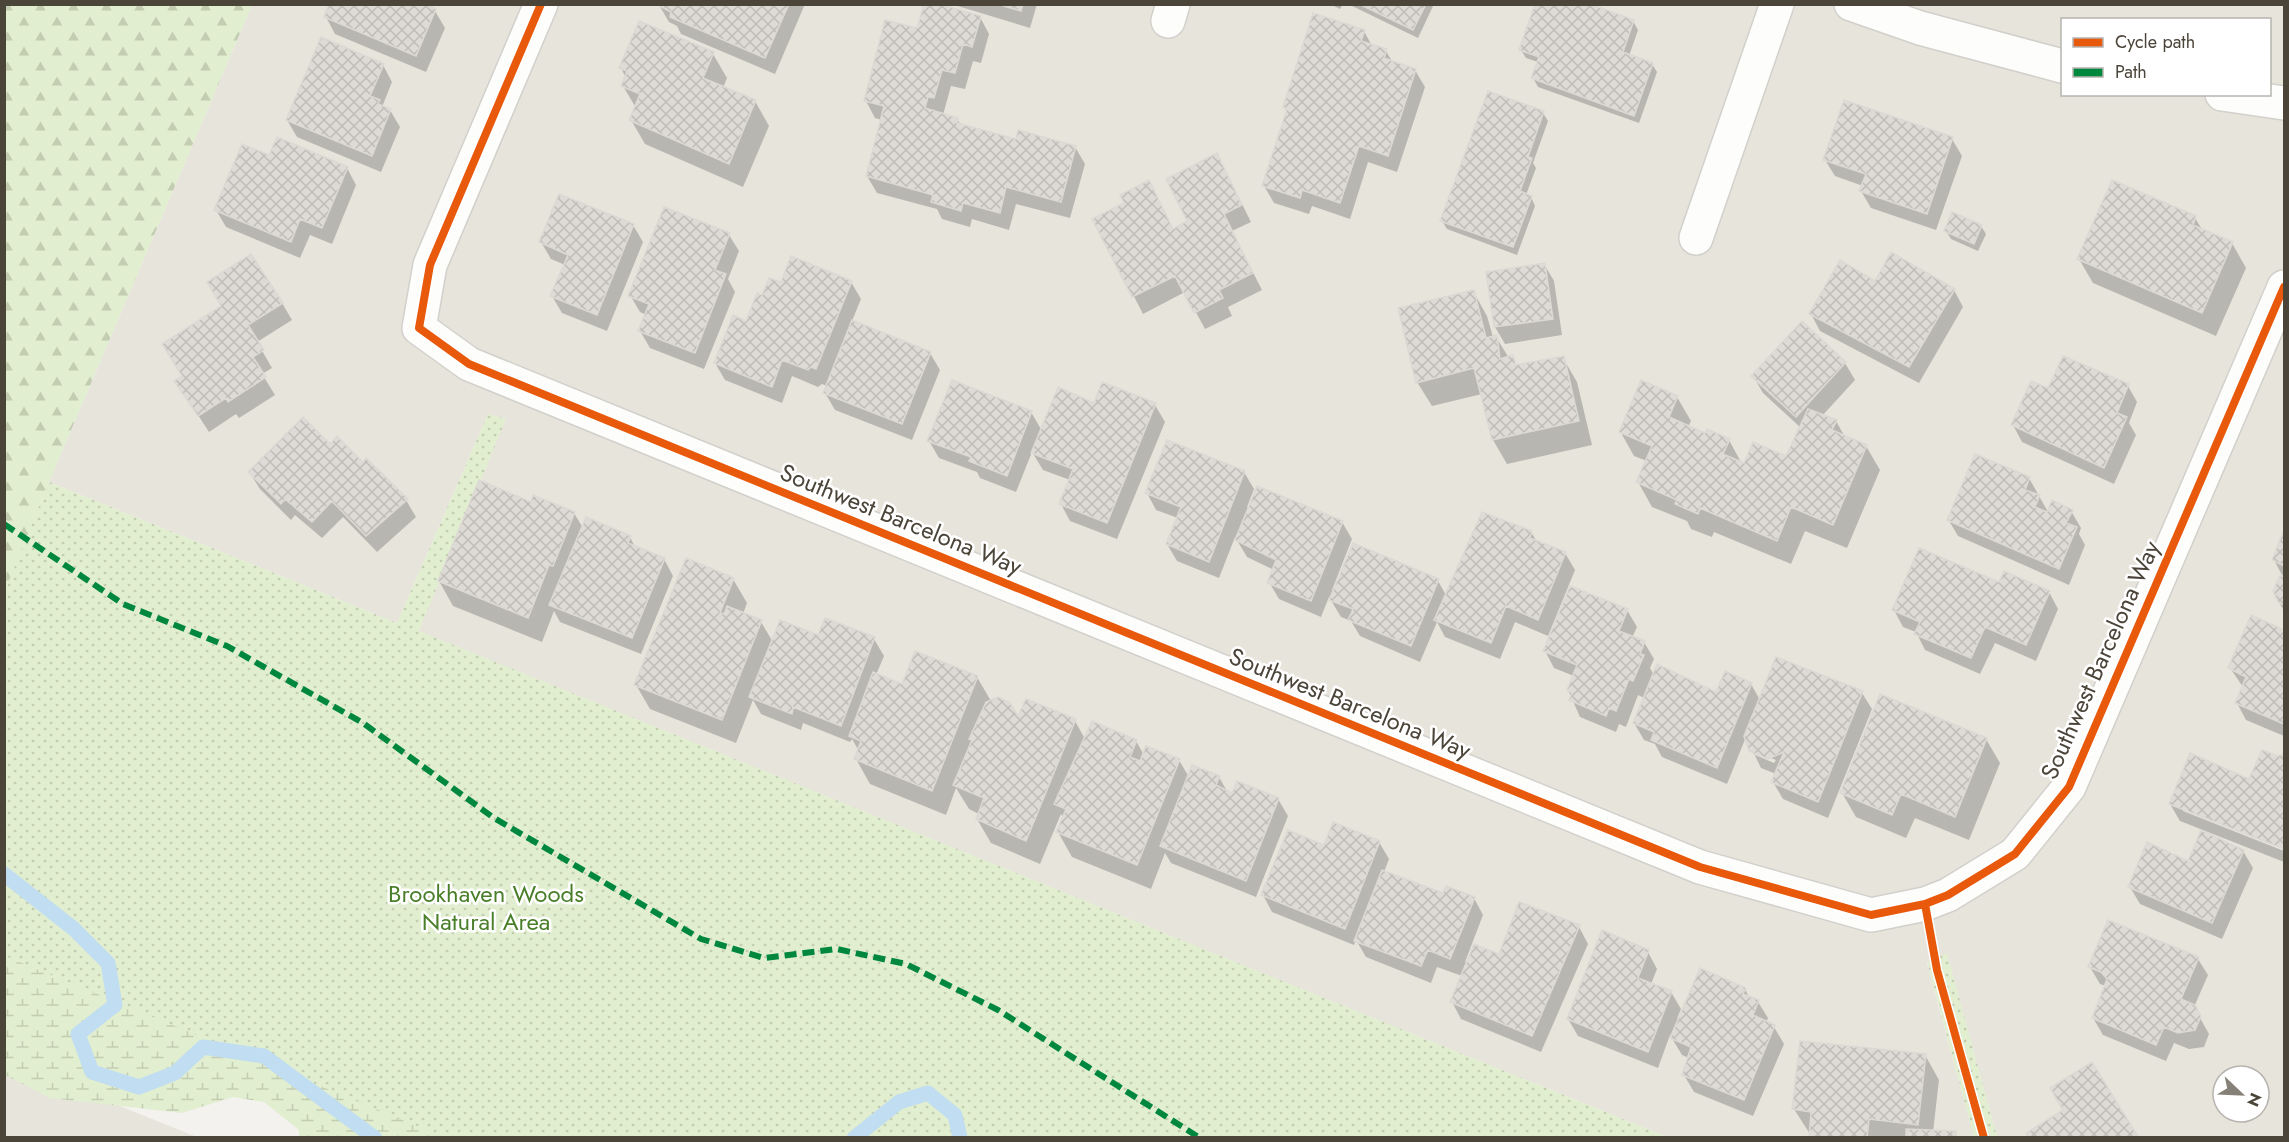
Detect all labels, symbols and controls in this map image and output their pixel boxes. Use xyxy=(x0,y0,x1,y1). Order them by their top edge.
legend xyxy=(2061,18,2271,96)
text: Cycle path xyxy=(2115,29,2195,55)
text: Path xyxy=(2115,59,2147,85)
street label: Southwest Barcelona Way xyxy=(775,454,1028,584)
street label: Southwest Barcelona Way xyxy=(2032,535,2169,785)
street label: Southwest Barcelona Way xyxy=(1224,638,1477,768)
park label: Brookhaven Woods Natural Area xyxy=(388,876,584,939)
north arrow xyxy=(2211,1064,2271,1124)
text: N xyxy=(2241,1089,2267,1110)

